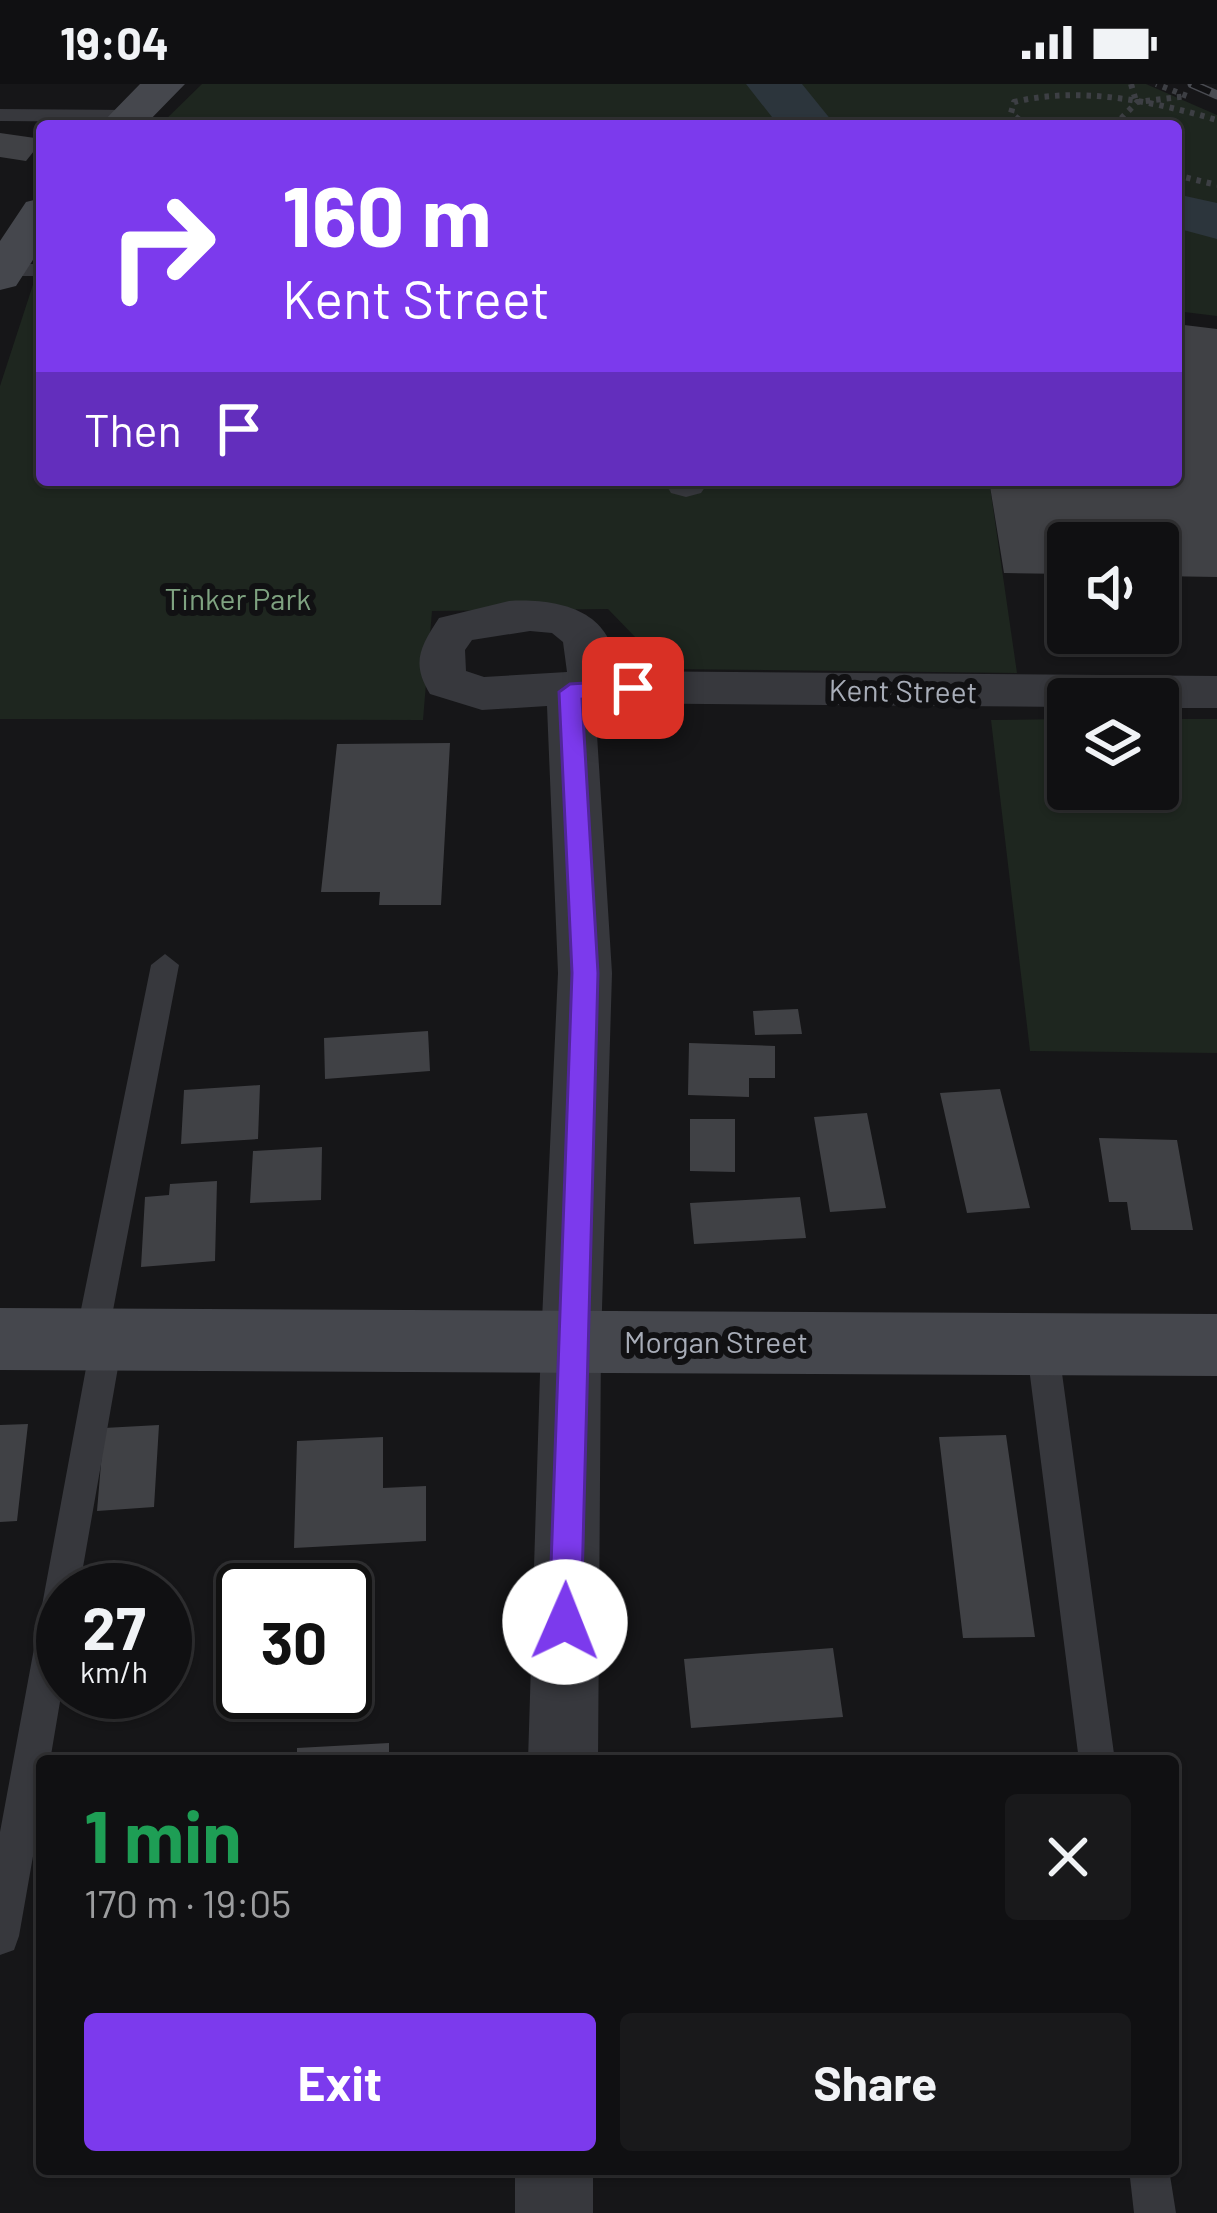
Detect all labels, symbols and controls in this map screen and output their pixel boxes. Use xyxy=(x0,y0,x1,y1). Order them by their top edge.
text: 19:04 xyxy=(60,15,169,69)
text: 160 m xyxy=(282,163,492,264)
icon: right xyxy=(84,168,240,324)
text: Kent Street xyxy=(282,265,550,330)
icon: arrive xyxy=(206,396,272,462)
text: Then xyxy=(84,402,182,456)
map controls xyxy=(1047,522,1179,810)
button: sound xyxy=(1047,522,1179,654)
park label: Tinker Park xyxy=(165,580,311,616)
pin xyxy=(582,637,684,739)
icon: arrive xyxy=(600,655,666,721)
street label: Kent Street xyxy=(828,671,978,709)
button: layers xyxy=(1047,678,1179,810)
street label: Morgan Street xyxy=(624,1323,808,1359)
position arrow xyxy=(502,1559,628,1685)
speed limit sign: 30 xyxy=(216,1563,372,1719)
text: 27 xyxy=(82,1590,146,1662)
text: km/h xyxy=(80,1653,148,1689)
text: 1 min xyxy=(84,1791,242,1877)
button: close xyxy=(1005,1794,1131,1920)
text: 170 m · 19:05 xyxy=(84,1879,291,1926)
button: Exit xyxy=(84,2013,596,2151)
button: Share xyxy=(620,2013,1131,2151)

